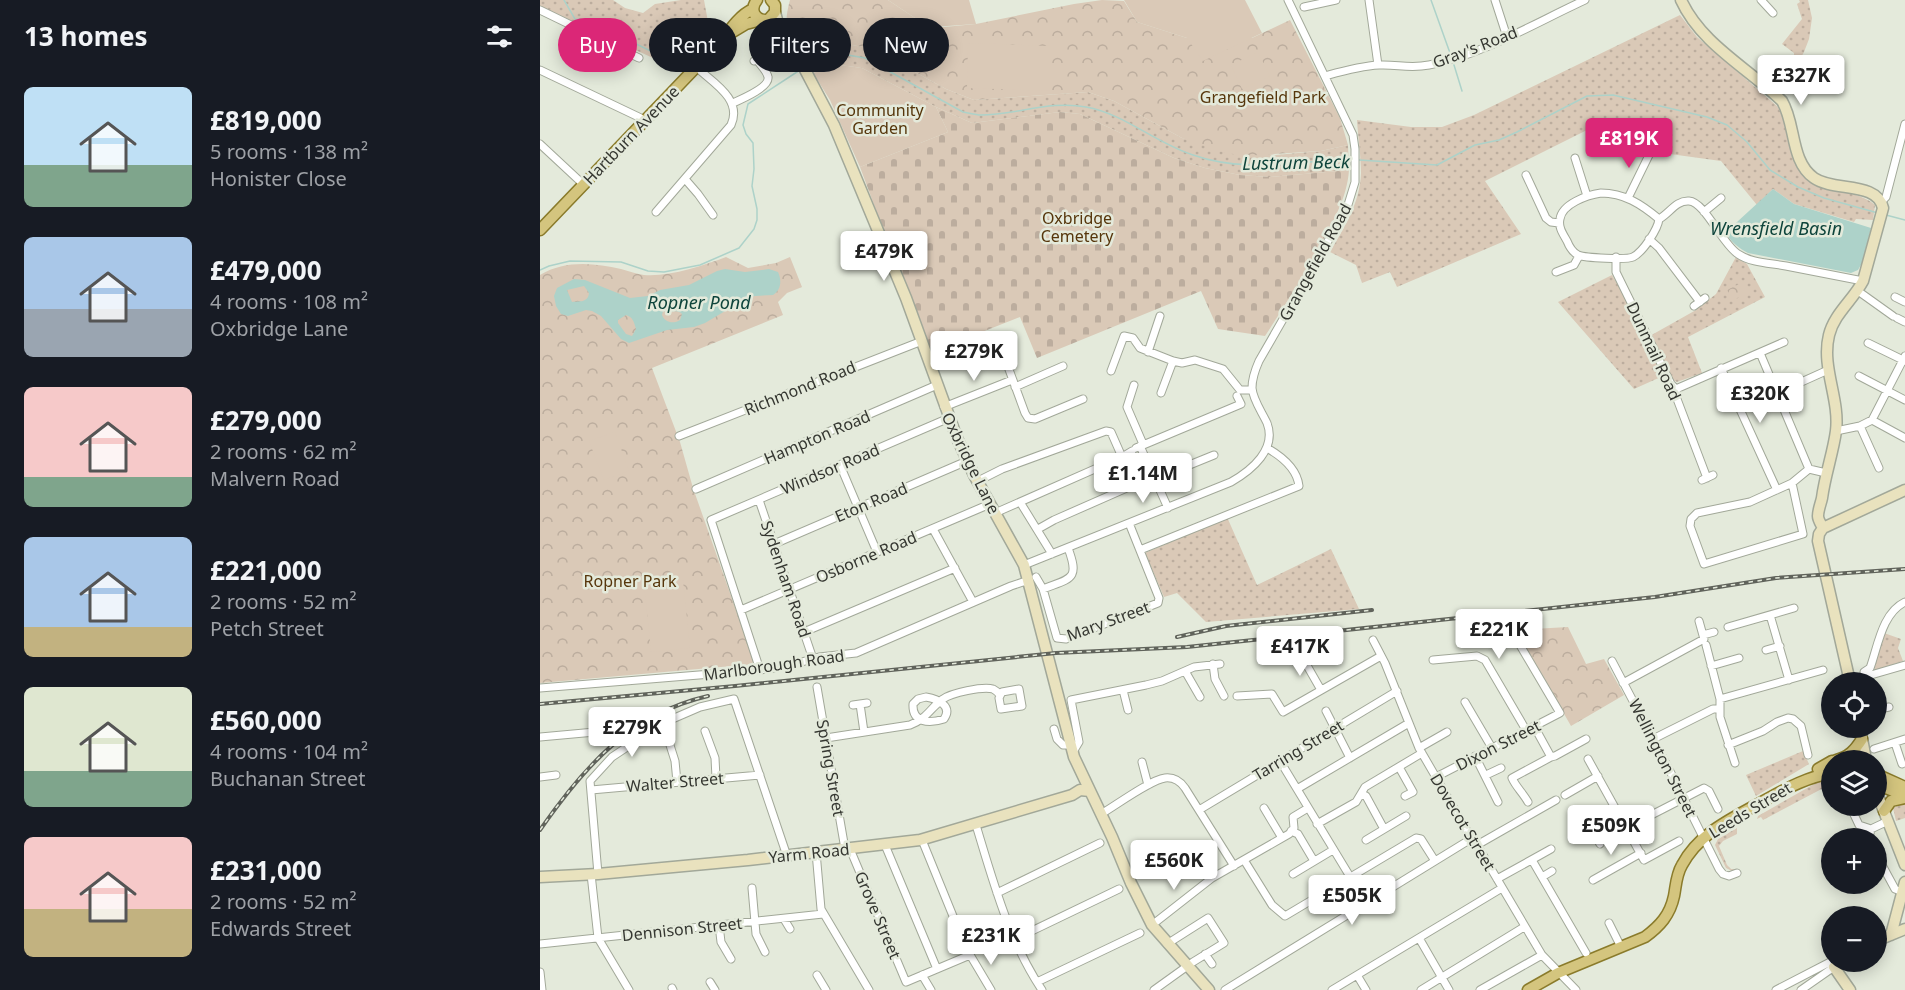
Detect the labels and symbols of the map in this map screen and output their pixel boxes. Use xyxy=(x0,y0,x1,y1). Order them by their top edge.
street label: Gray's Road xyxy=(1429,21,1521,73)
pin: £327K xyxy=(1759,55,1843,106)
street label: Hartburn Avenue xyxy=(578,81,684,189)
park label: Grangefield Park xyxy=(1200,86,1327,108)
park label: Community Garden xyxy=(836,99,925,139)
pin: £819K xyxy=(1587,118,1671,169)
water label: Lustrum Beck xyxy=(1242,149,1351,175)
street label: Grangefield Road xyxy=(1274,199,1356,325)
park label: Oxbridge Cemetery xyxy=(1041,207,1114,247)
water label: Wrensfield Basin xyxy=(1710,216,1842,240)
pin: £479K xyxy=(842,231,926,282)
water label: Ropner Pond xyxy=(647,290,751,314)
street label: Dunmail Road xyxy=(1622,298,1686,404)
pin: £279K xyxy=(932,331,1016,382)
street label: Richmond Road xyxy=(741,356,859,420)
pin: £320K xyxy=(1718,373,1802,424)
street label: Hampton Road xyxy=(760,405,874,469)
street label: Oxbridge Lane xyxy=(937,408,1005,518)
street label: Windsor Road xyxy=(777,438,883,500)
pin: £1.14M xyxy=(1094,453,1192,504)
street label: Eton Road xyxy=(831,477,911,527)
street label: Sydenham Road xyxy=(756,518,816,640)
street label: Osborne Road xyxy=(812,526,920,588)
park label: Ropner Park xyxy=(584,570,677,592)
street label: Mary Street xyxy=(1063,596,1153,646)
pin: £221K xyxy=(1457,609,1541,660)
pin: £417K xyxy=(1258,626,1342,677)
street label: Marlborough Road xyxy=(702,644,846,686)
street label: Wellington Street xyxy=(1624,695,1702,821)
pin: £279K xyxy=(590,707,674,758)
street label: Tarring Street xyxy=(1248,714,1348,786)
street label: Dixon Street xyxy=(1452,714,1544,776)
street label: Spring Street xyxy=(812,718,850,818)
street label: Walter Street xyxy=(625,767,725,797)
street label: Dovecot Street xyxy=(1425,769,1501,875)
street label: Leeds Street xyxy=(1705,777,1796,843)
pin: £509K xyxy=(1569,805,1653,856)
street label: Yarm Road xyxy=(767,838,851,868)
pin: £560K xyxy=(1132,840,1216,891)
street label: Grove Street xyxy=(850,868,906,962)
pin: £505K xyxy=(1310,875,1394,926)
street label: Dennison Street xyxy=(621,912,743,946)
pin: £231K xyxy=(949,915,1033,966)

